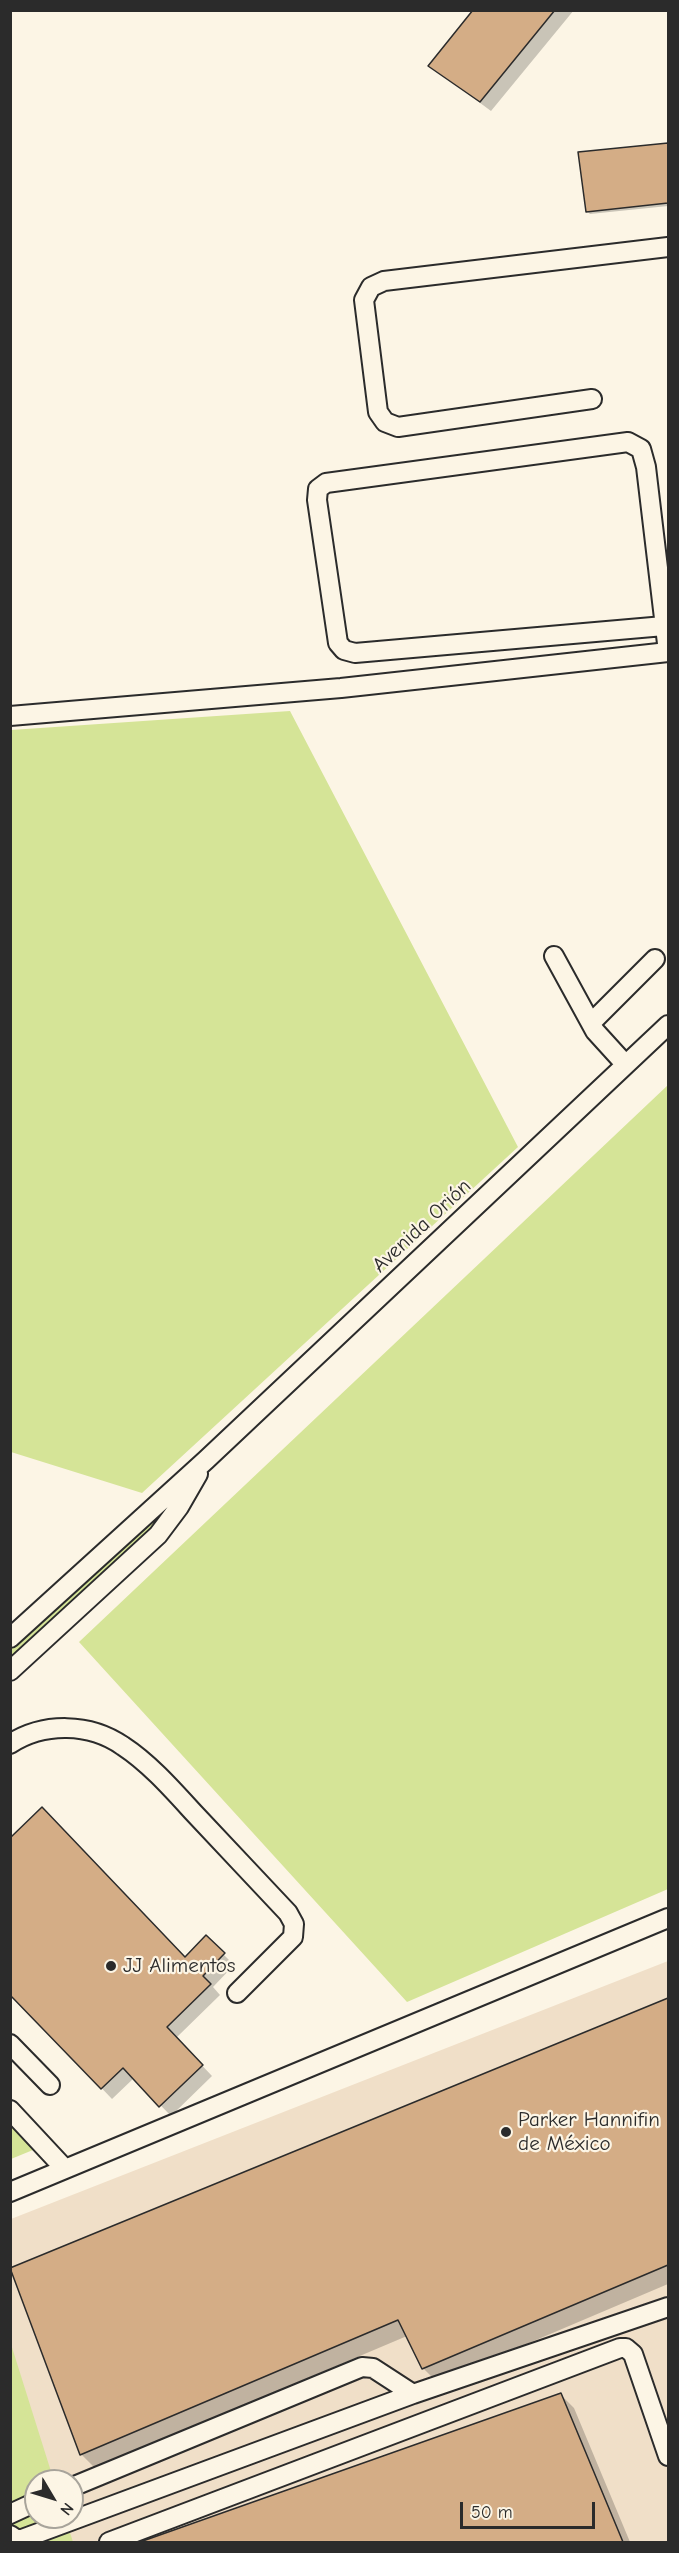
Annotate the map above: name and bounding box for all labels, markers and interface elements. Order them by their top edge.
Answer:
street label: Avenida Orión [367,1174,477,1278]
place label: JJ Alimentos [123,1953,235,1979]
marker: JJ Alimentos [104,1959,118,1973]
place label: Parker Hannifin de México [518,2107,660,2157]
marker: Parker Hannifin de México [499,2125,513,2139]
north arrow [24,2469,84,2529]
scale bar [463,2490,598,2528]
text: N [56,2499,77,2519]
text: 50 m [471,2502,513,2523]

